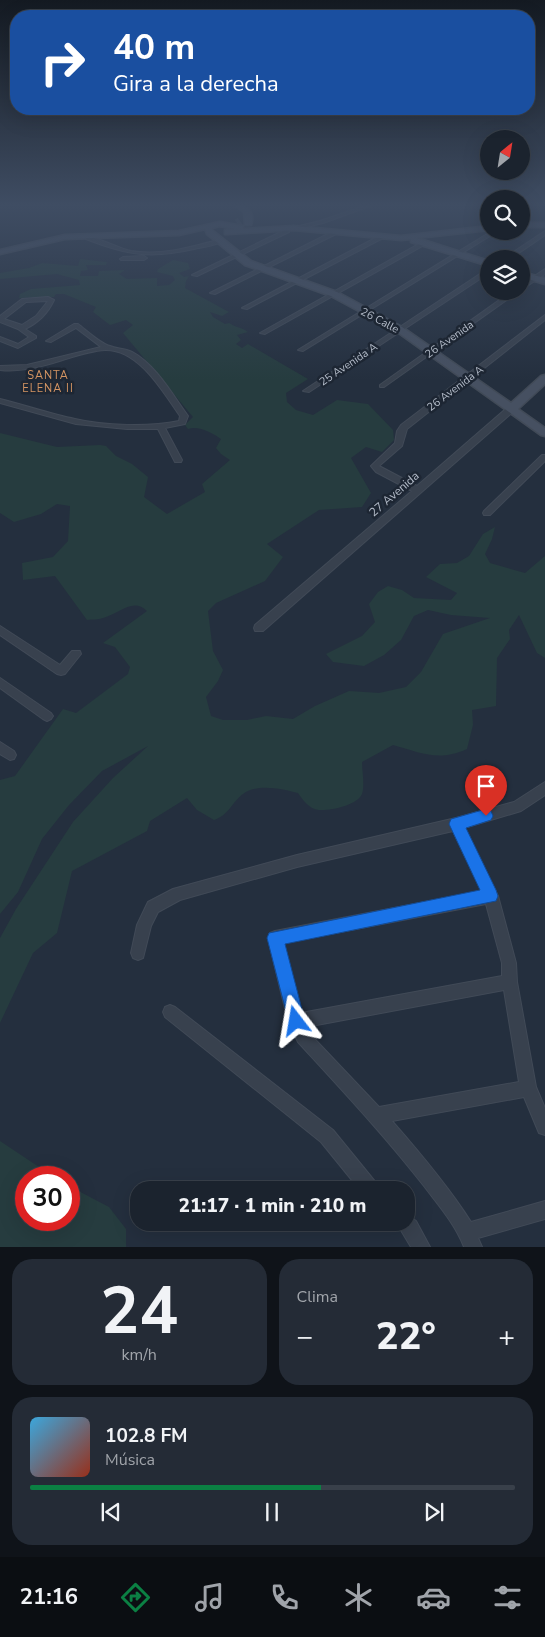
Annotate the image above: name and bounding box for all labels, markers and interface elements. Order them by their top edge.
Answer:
text: 40 m [113,24,195,71]
icon: right [30,30,95,95]
text: Gira a la derecha [113,69,279,99]
north arrow [480,130,530,180]
map controls [480,130,530,300]
button: search [480,190,530,240]
button: layers [480,250,530,300]
street label: 26 Calle [358,304,402,337]
street label: 26 Avenida [422,317,477,362]
street label: 25 Avenida A [316,339,380,389]
street label: 26 Avenida A [424,362,487,415]
district label: SANTA ELENA II [22,368,74,396]
street label: 27 Avenida [366,468,422,520]
pin [465,765,507,816]
icon: arrive [472,772,500,800]
position arrow [269,994,321,1046]
speed limit sign: 30 [15,1166,80,1231]
text: 21:17 · 1 min · 210 m [179,1193,366,1219]
text: 24 [100,1267,178,1356]
text: Clima [297,1286,338,1308]
text: 22° [376,1311,436,1362]
text: − [297,1318,313,1356]
text: + [498,1318,515,1356]
text: km/h [122,1344,157,1366]
text: 102.8 FM [105,1423,188,1449]
text: Música [105,1449,155,1471]
icon: previous [97,1498,125,1526]
icon: pause [258,1498,286,1526]
icon: next [420,1498,448,1526]
icon: directions [118,1580,153,1615]
icon: music [192,1580,227,1615]
icon: phone [267,1580,302,1615]
icon: climate [341,1580,376,1615]
icon: car [416,1580,451,1615]
icon: filters [490,1580,525,1615]
text: 21:16 [20,1582,78,1612]

